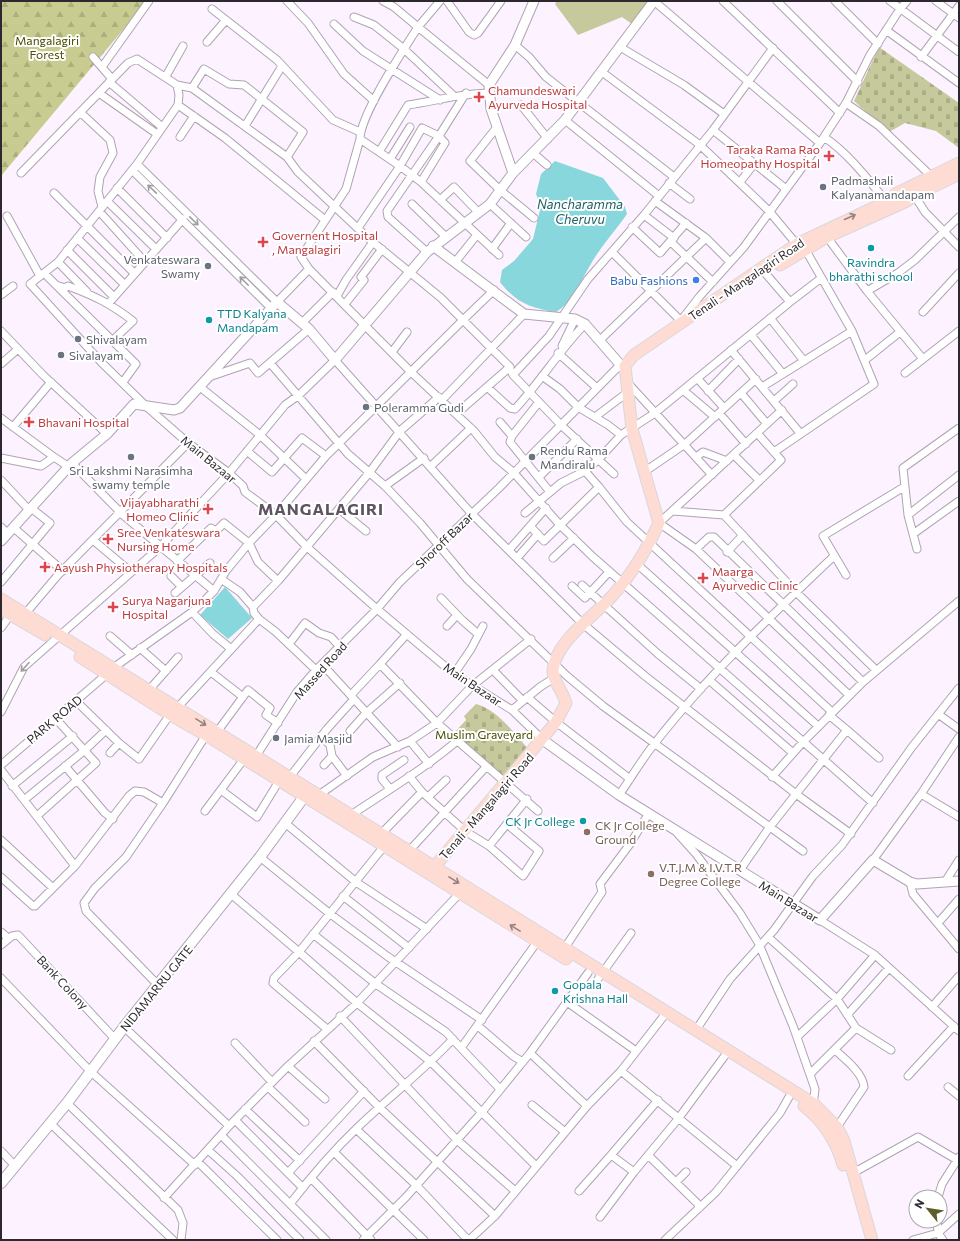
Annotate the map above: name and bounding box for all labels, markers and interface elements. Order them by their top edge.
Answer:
park label: Mangalagiri Forest [15,33,79,61]
place label: Chamundeswari Ayurveda Hospital [488,83,587,111]
marker: Chamundeswari Ayurveda Hospital [473,91,485,103]
place label: Taraka Rama Rao Homeopathy Hospital [700,142,820,170]
marker: Taraka Rama Rao Homeopathy Hospital [823,150,835,162]
place label: Padmashali Kalyanamandapam [831,173,935,201]
marker: Padmashali Kalyanamandapam [818,182,828,192]
one-way arrow [147,184,157,194]
water label: Nancharamma Cheruvu [537,196,623,227]
one-way arrow [844,213,856,220]
one-way arrow [189,216,199,226]
place label: Governent Hospital , Mangalagiri [272,228,378,256]
street label: Tenali - Mangalagiri Road [686,235,806,323]
marker: Governent Hospital , Mangalagiri [257,236,269,248]
marker: Ravindra bharathi school [866,243,876,253]
place label: Venkateswara Swamy [123,252,200,280]
place label: Ravindra bharathi school [829,255,913,283]
marker: Venkateswara Swamy [203,261,213,271]
place label: Babu Fashions [610,273,688,287]
marker: Babu Fashions [691,275,701,285]
one-way arrow [239,276,249,286]
place label: TTD Kalyana Mandapam [217,306,286,334]
marker: TTD Kalyana Mandapam [204,315,214,325]
place label: Shivalayam [86,332,147,346]
marker: Shivalayam [73,334,83,344]
place label: Sivalayam [69,348,123,362]
marker: Sivalayam [56,350,66,360]
place label: Poleramma Gudi [374,400,464,414]
marker: Poleramma Gudi [361,402,371,412]
place label: Bhavani Hospital [38,415,129,429]
marker: Bhavani Hospital [23,416,35,428]
street label: Main Bazaar [178,432,240,486]
place label: Rendu Rama Mandiralu [540,443,608,471]
marker: Sri Lakshmi Narasimha swamy temple [126,452,136,462]
marker: Rendu Rama Mandiralu [527,452,537,462]
place label: Sri Lakshmi Narasimha swamy temple [69,463,193,491]
place label: Vijayabharathi Homeo Clinic [120,495,199,523]
district label: MANGALAGIRI [258,499,384,518]
marker: Vijayabharathi Homeo Clinic [202,503,214,515]
street label: Shoroff Bazar [412,509,476,571]
place label: Sree Venkateswara Nursing Home [117,525,220,553]
marker: Sree Venkateswara Nursing Home [102,533,114,545]
place label: Aayush Physiotherapy Hospitals [54,560,228,574]
marker: Aayush Physiotherapy Hospitals [39,561,51,573]
place label: Maarga Ayurvedic Clinic [712,564,798,592]
marker: Maarga Ayurvedic Clinic [697,572,709,584]
place label: Surya Nagarjuna Hospital [122,593,211,621]
marker: Surya Nagarjuna Hospital [107,601,119,613]
street label: Massed Road [291,638,349,701]
street label: Main Bazaar [441,659,505,709]
one-way arrow [21,662,30,672]
street label: PARK ROAD [23,692,85,746]
one-way arrow [195,719,207,727]
park label: Muslim Graveyard [435,727,533,741]
place label: Jamia Masjid [284,731,352,746]
marker: Jamia Masjid [271,733,281,743]
street label: Tenali - Mangalagiri Road [436,750,536,862]
place label: CK Jr College [505,814,575,829]
marker: CK Jr College [578,816,588,826]
place label: CK Jr College Ground [595,818,665,846]
marker: CK Jr College Ground [582,827,592,837]
place label: V.T.J.M & I.V.T.R Degree College [659,860,742,888]
marker: V.T.J.M & I.V.T.R Degree College [646,869,656,879]
one-way arrow [448,876,459,884]
street label: Main Bazaar [757,877,821,925]
one-way arrow [509,924,521,932]
street label: NIDAMARRU GATE [117,942,195,1034]
street label: Bank Colony [35,952,91,1012]
place label: Gopala Krishna Hall [563,977,628,1005]
marker: Gopala Krishna Hall [550,986,560,996]
north arrow [908,1189,948,1229]
text: N [911,1197,927,1211]

